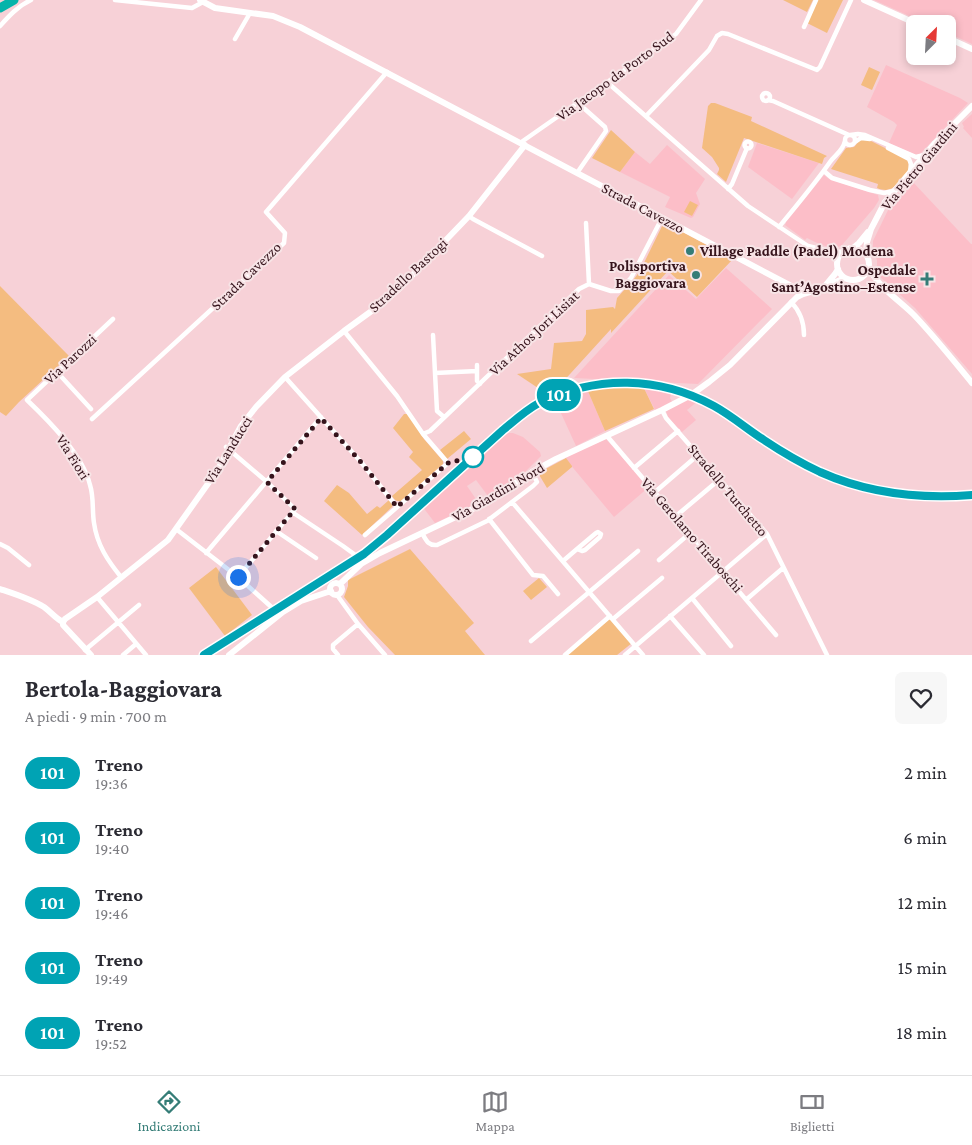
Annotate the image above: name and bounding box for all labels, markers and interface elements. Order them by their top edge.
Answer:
north arrow [906,15,956,65]
map controls [906,15,956,65]
street label: Via Jacopo da Porto Sud [553,28,677,125]
street label: Via Pietro Giardini [878,119,960,213]
street label: Strada Cavezzo [599,180,687,236]
street label: Stradello Bastogi [366,235,451,316]
street label: Strada Cavezzo [208,239,284,313]
place label: Village Paddle (Padel) Modena [699,243,894,260]
marker: Village Paddle (Padel) Modena [684,245,696,257]
place label: Polisportiva Baggiovara [609,258,687,291]
place label: Ospedale Sant’Agostino–Estense [771,262,916,295]
marker: Polisportiva Baggiovara [690,269,702,281]
marker: Ospedale Sant’Agostino–Estense [920,272,934,286]
street label: Via Athos Jori Lisiat [486,287,584,379]
street label: Via Parozzi [41,331,99,387]
line badge: 101 [530,379,588,411]
text: 101 [547,385,571,405]
street label: Via Landucci [201,413,255,487]
street label: Via Fiori [53,432,93,482]
street label: Stradello Turchetto [685,441,771,539]
unlabelled marker [462,446,484,468]
street label: Via Giardini Nord [449,459,547,525]
street label: Via Gerolamo Tiraboschi [638,474,746,596]
your location [226,565,251,590]
button: heart [895,672,947,724]
text: Bertola-Baggiovara [25,675,222,702]
text: A piedi · 9 min · 700 m [25,708,167,725]
text: Treno [95,754,143,775]
text: 2 min [904,762,947,783]
text: 101 [40,763,65,783]
text: 19:36 [95,775,128,792]
text: Treno [95,819,143,840]
text: 6 min [903,827,947,848]
text: 101 [40,828,65,848]
text: 19:40 [95,840,129,857]
text: Treno [95,884,143,905]
text: 12 min [898,892,947,913]
text: 101 [40,893,65,913]
text: 19:46 [95,905,128,922]
text: Treno [95,949,143,970]
text: 15 min [898,957,947,978]
text: 101 [40,958,65,978]
text: 19:49 [95,970,128,987]
text: Treno [95,1014,143,1035]
text: 18 min [896,1022,947,1043]
text: 101 [40,1023,65,1043]
text: 19:52 [95,1035,127,1052]
tab: Indicazioni [138,1088,200,1134]
tab: Mappa [476,1088,515,1134]
tab: Biglietti [790,1088,834,1134]

